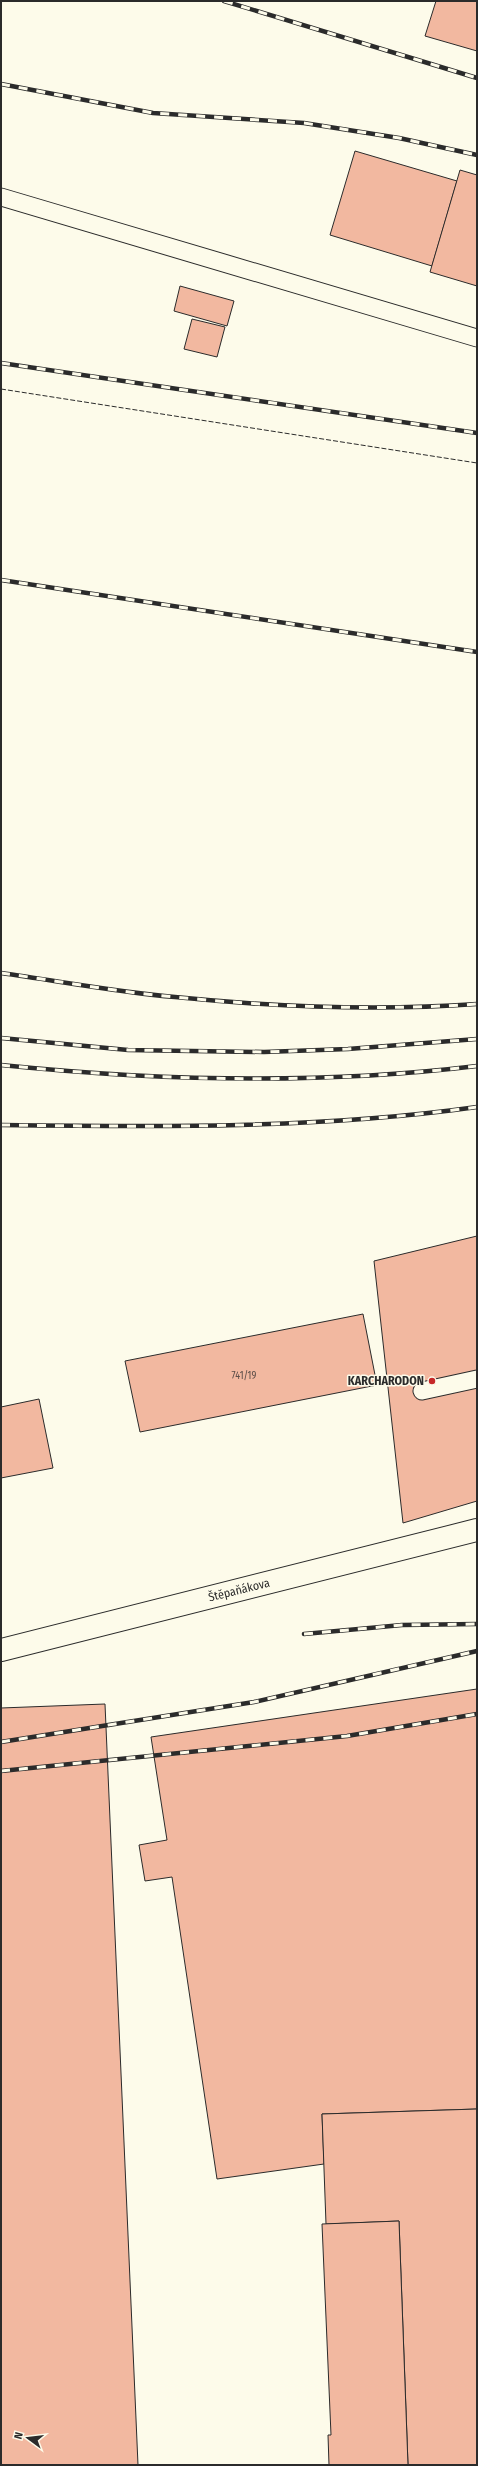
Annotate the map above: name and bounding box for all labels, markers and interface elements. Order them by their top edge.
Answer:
house number: 741/19 [232,1370,257,1382]
place label: KARCHARODON [348,1374,424,1388]
marker: KARCHARODON [427,1376,437,1386]
street label: Štěpaňákova [207,1575,271,1604]
north arrow [8,2418,48,2458]
text: N [12,2431,26,2440]

